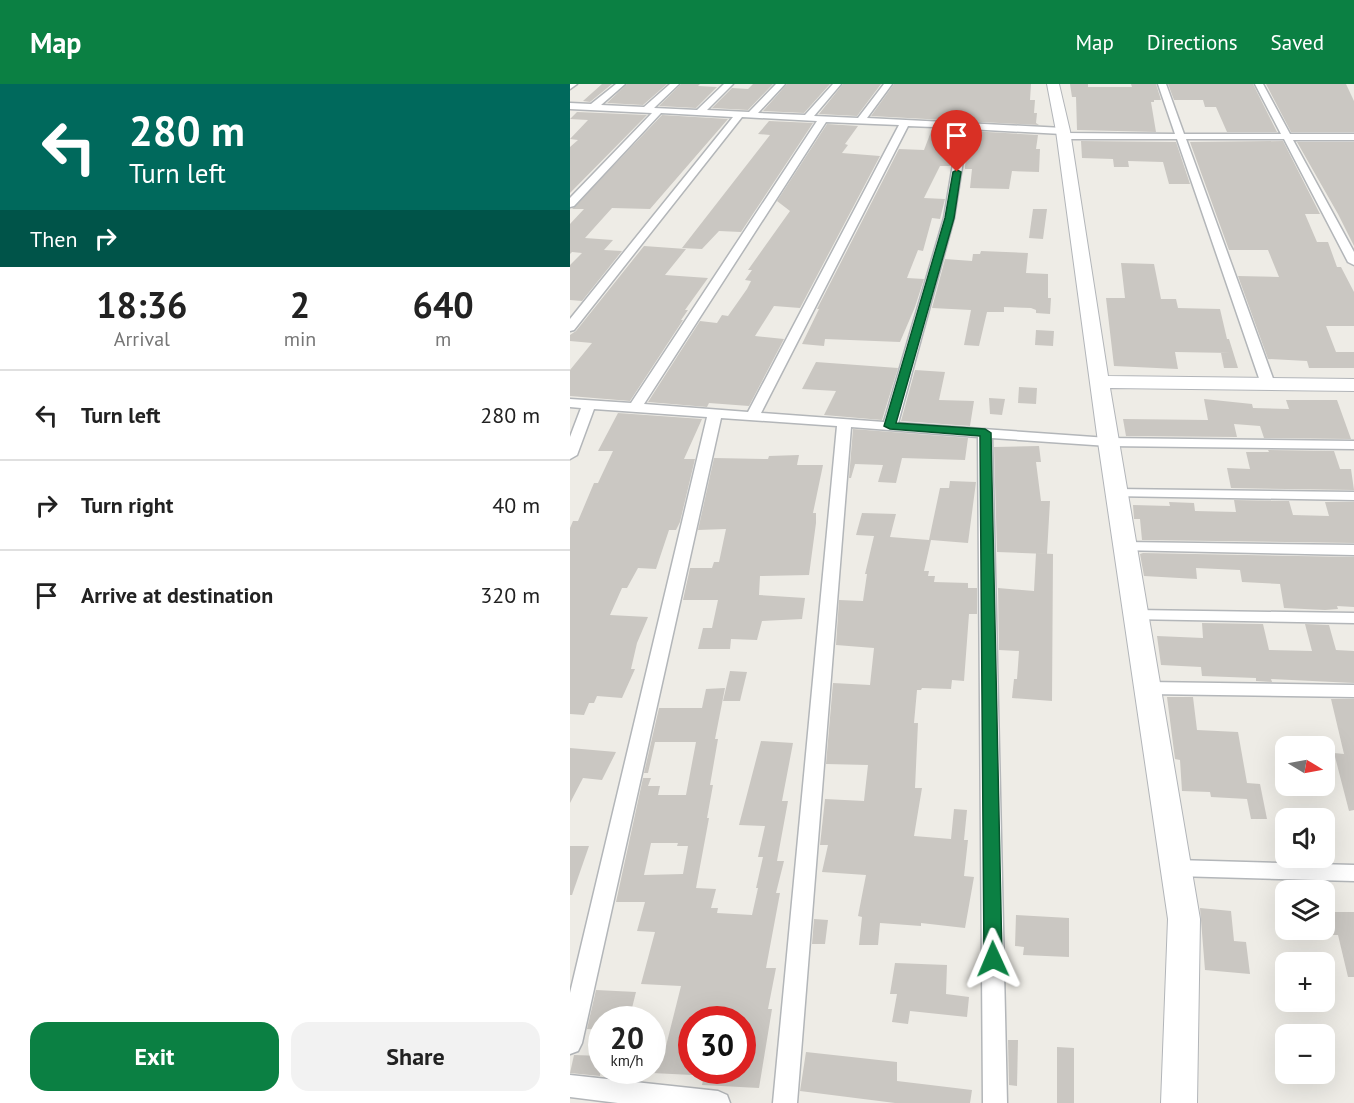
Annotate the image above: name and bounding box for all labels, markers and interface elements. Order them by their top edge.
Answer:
text: Map [30,24,81,61]
text: Map [1075,29,1114,56]
text: Directions [1147,29,1238,56]
text: Saved [1271,29,1324,56]
text: 280 m [129,103,245,158]
icon: left [30,108,108,186]
pin [931,110,982,172]
icon: arrive [940,119,973,152]
text: Turn left [129,156,226,190]
icon: right [89,222,122,255]
text: Then [30,225,77,253]
text: 18:36 [96,281,188,328]
text: 2 [290,281,310,328]
text: 640 [413,281,474,328]
text: Arrival [114,326,170,352]
text: min [284,326,316,352]
text: m [435,326,451,352]
icon: left [30,399,63,432]
text: Turn left [81,401,161,429]
text: 280 m [480,401,540,429]
icon: right [30,489,63,522]
text: Turn right [81,491,173,519]
text: 40 m [492,491,540,519]
icon: arrive [30,579,63,612]
text: Arrive at destination [81,581,273,609]
text: 320 m [480,581,540,609]
north arrow [1275,736,1335,796]
map controls [1275,736,1335,1084]
button: sound [1275,808,1335,868]
button: layers [1275,880,1335,940]
position arrow [961,927,1025,991]
button: + [1275,952,1335,1012]
speed limit sign: 30 [678,1006,756,1084]
text: 20 [610,1018,644,1057]
button: Exit [30,1022,279,1091]
button: Share [291,1022,540,1091]
button: − [1275,1024,1335,1084]
text: km/h [611,1051,643,1070]

